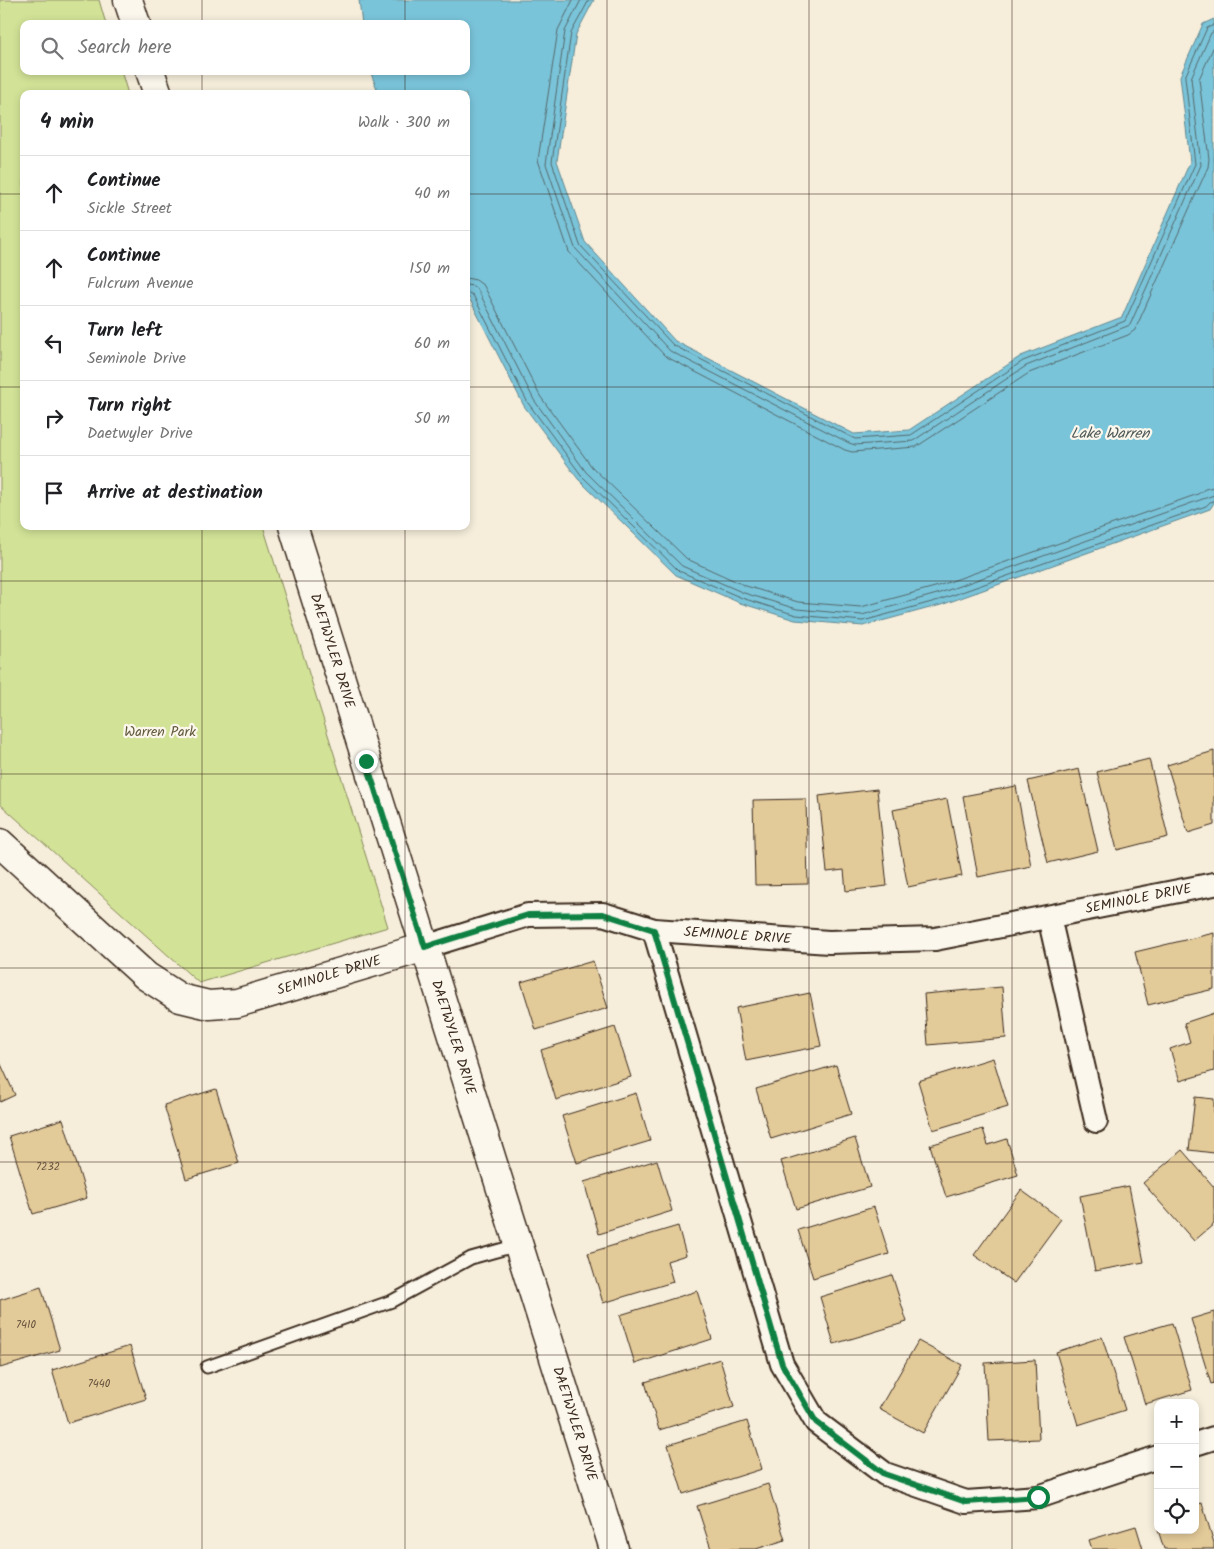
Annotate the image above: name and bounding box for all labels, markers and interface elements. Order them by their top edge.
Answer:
search box [20,20,470,75]
text: Search here [78,33,172,63]
icon: search [38,34,66,62]
text: 4 min [40,106,94,139]
text: Walk · 300 m [358,110,450,135]
text: Continue [87,166,160,196]
icon: ahead [40,179,68,207]
text: 40 m [414,181,450,206]
text: Sickle Street [87,196,172,221]
text: Continue [87,241,160,271]
icon: ahead [40,254,68,282]
text: 150 m [409,256,450,281]
text: Fulcrum Avenue [87,271,193,296]
text: Turn left [87,316,162,346]
icon: left [40,329,68,357]
text: 60 m [414,331,450,356]
text: Seminole Drive [87,346,186,371]
text: Turn right [87,391,172,421]
icon: right [40,404,68,432]
text: 50 m [414,406,450,431]
text: Daetwyler Drive [87,421,193,446]
water label: Lake Warren [1071,422,1150,446]
text: Arrive at destination [87,478,263,508]
icon: arrive [40,479,68,507]
street label: DAETWYLER DRIVE [304,591,361,712]
park label: Warren Park [124,721,196,743]
route end [355,750,378,773]
street label: SEMINOLE DRIVE [1083,878,1194,920]
street label: SEMINOLE DRIVE [683,921,793,950]
street label: SEMINOLE DRIVE [274,949,385,1001]
street label: DAETWYLER DRIVE [425,977,482,1098]
house number: 7232 [36,1158,60,1176]
house number: 7410 [16,1316,37,1334]
street label: DAETWYLER DRIVE [546,1364,603,1485]
house number: 7440 [88,1375,111,1393]
map controls [1154,1399,1199,1534]
button: + [1154,1399,1199,1444]
button: − [1154,1444,1199,1489]
route start [1027,1486,1050,1509]
button: locate [1154,1489,1199,1534]

